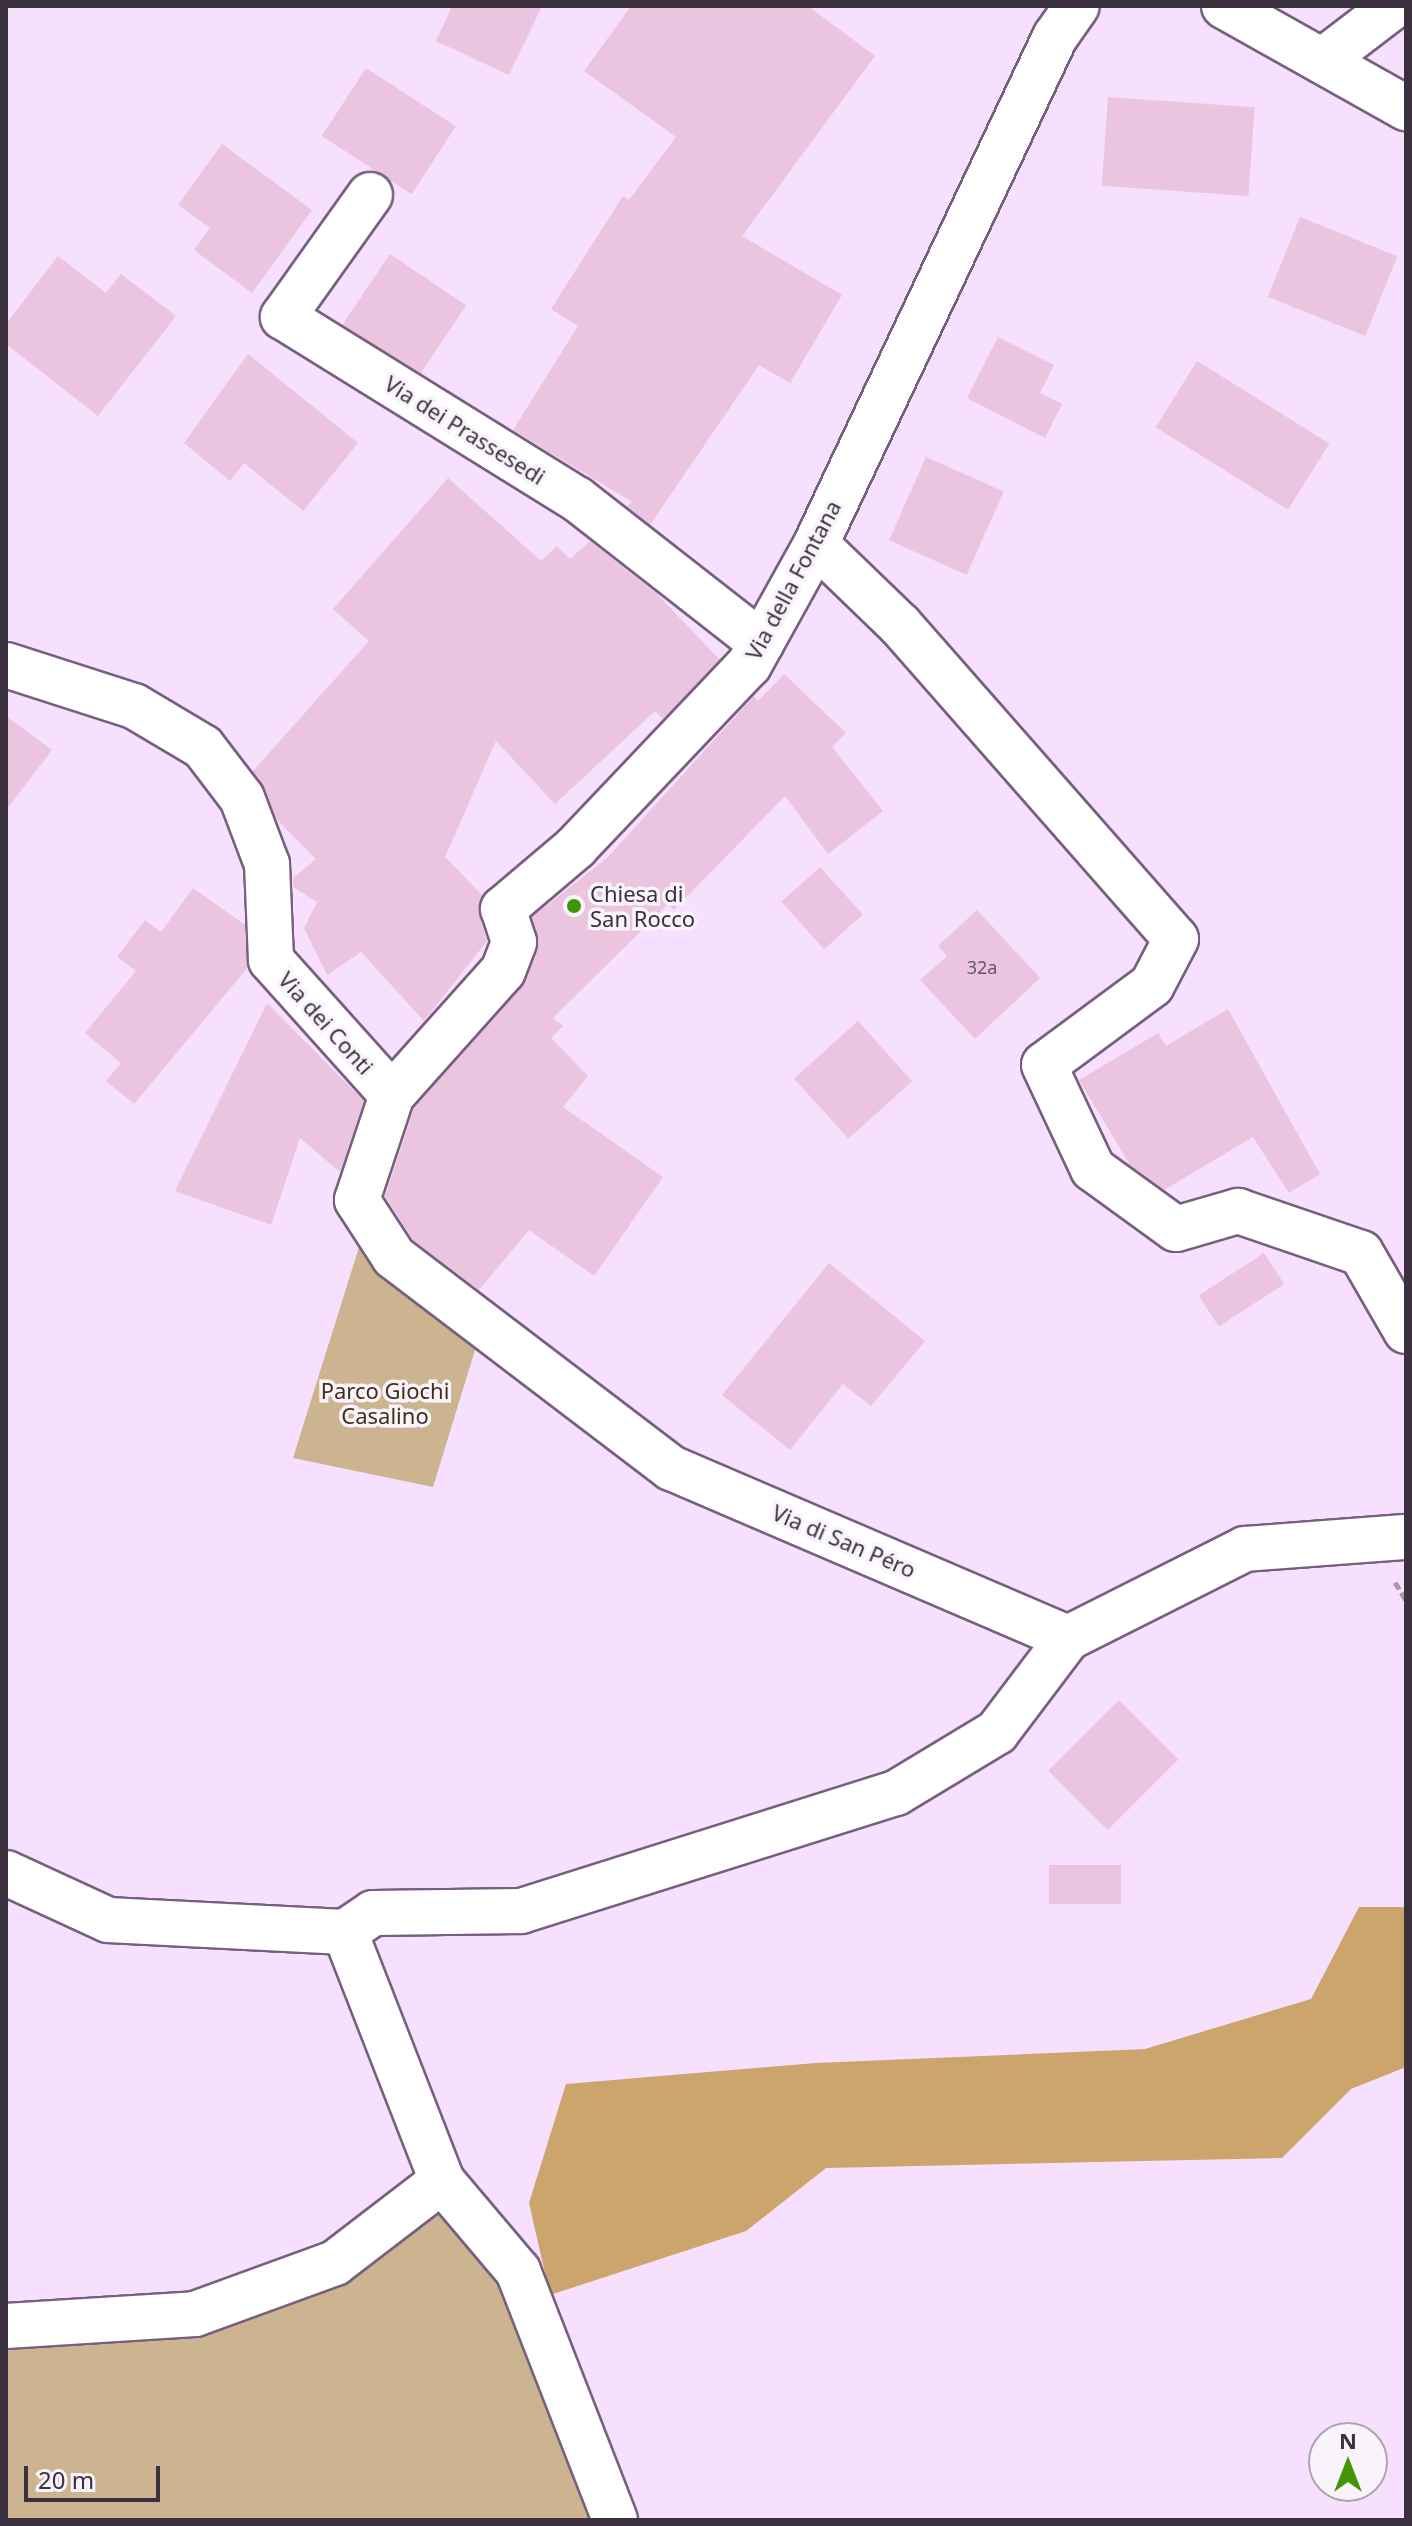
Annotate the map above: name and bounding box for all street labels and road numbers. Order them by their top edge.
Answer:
street label: Via dei Prassesedi [380,370,550,490]
street label: Via della Fontana [740,496,846,664]
street label: Via dei Conti [273,966,379,1080]
street label: Via di San Péro [768,1499,920,1583]

